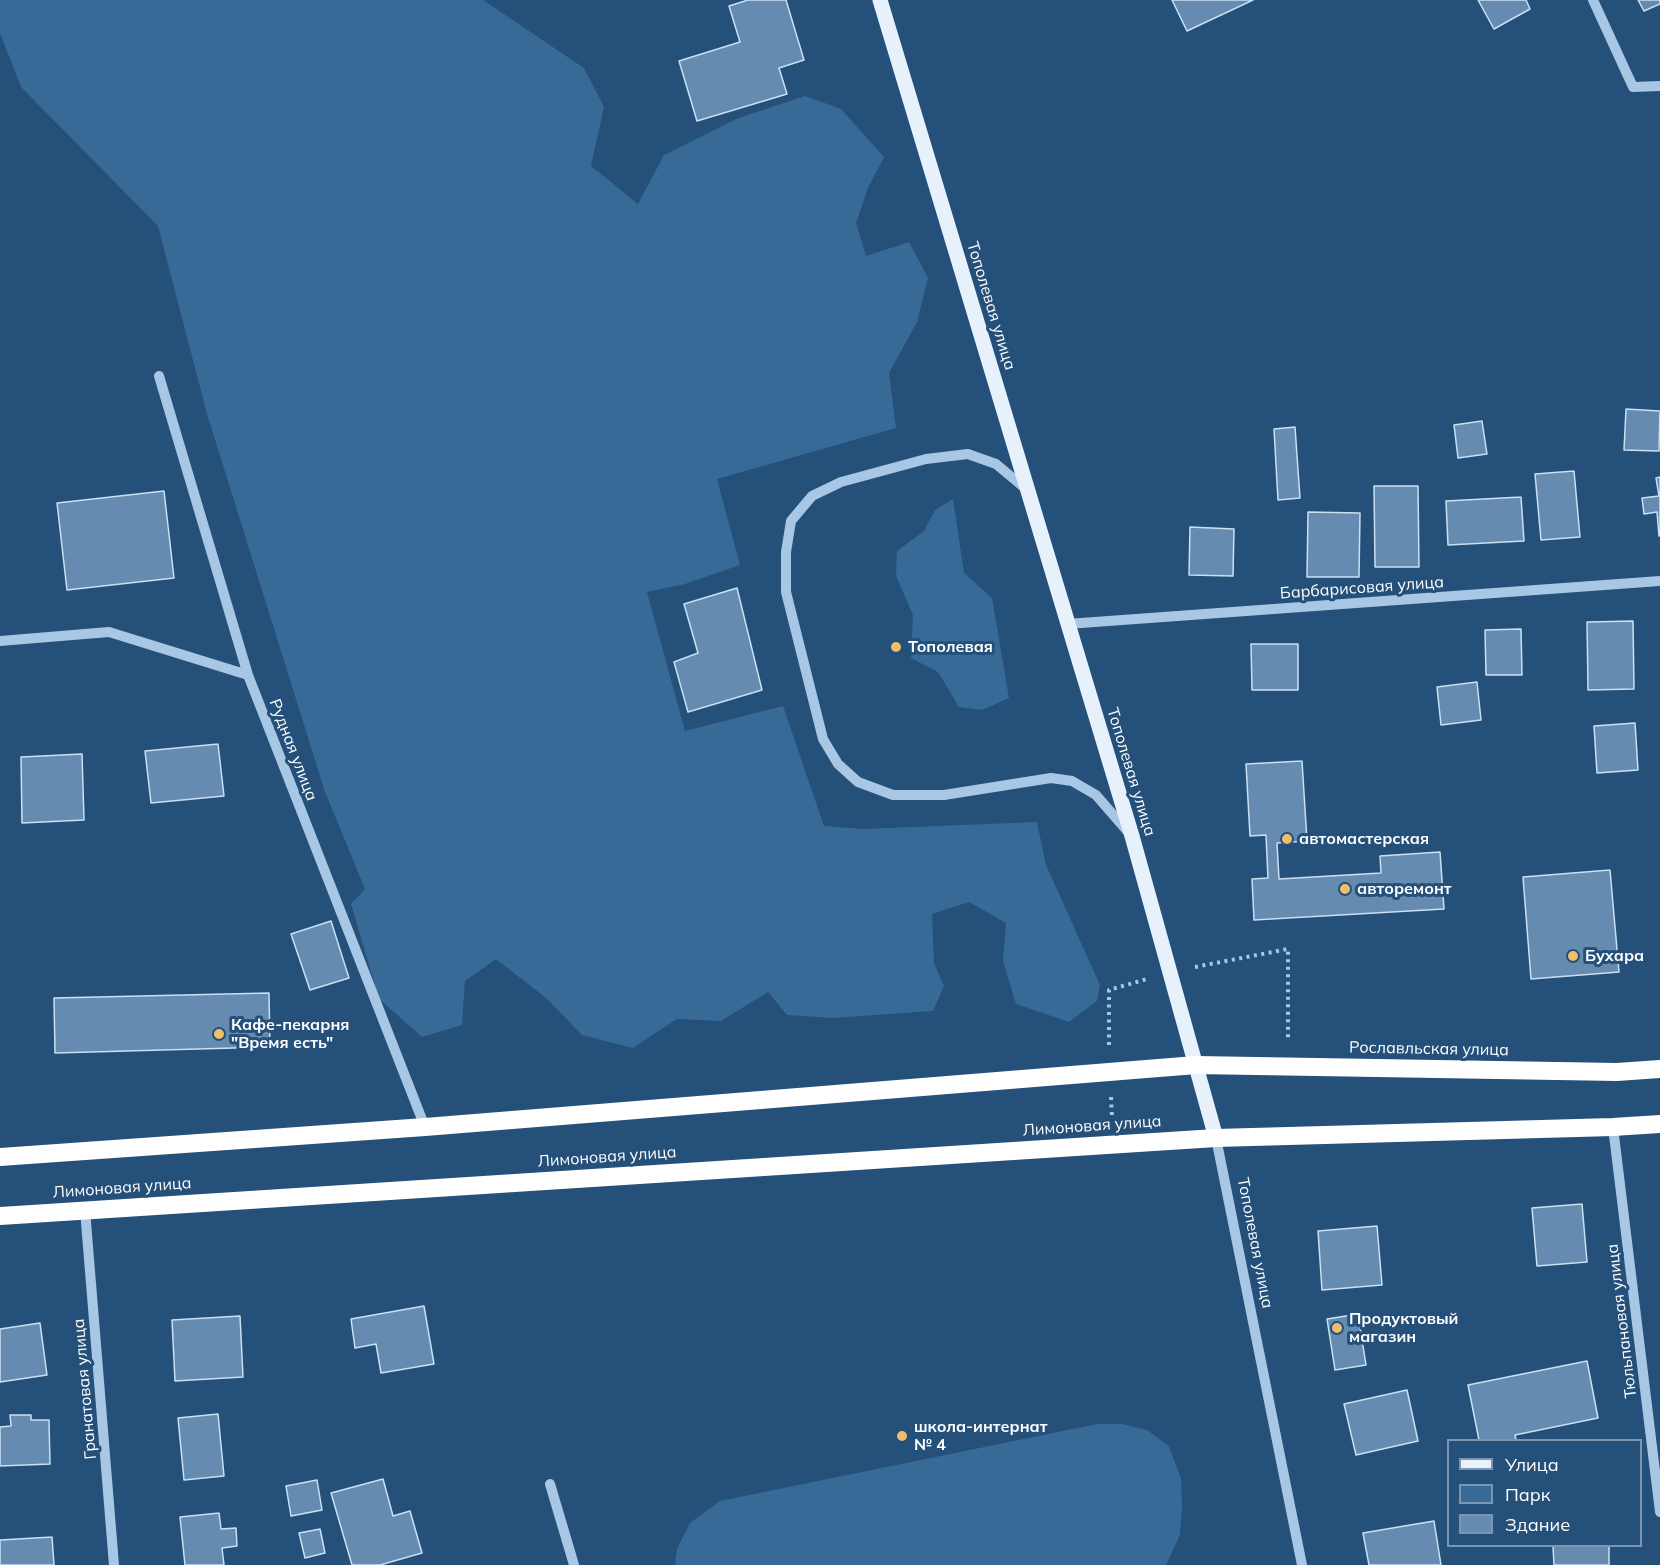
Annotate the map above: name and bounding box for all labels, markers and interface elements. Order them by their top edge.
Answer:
street label: Тополевая улица [962,240,1020,372]
street label: Барбарисовая улица [1279,573,1445,603]
place label: Тополевая [908,637,993,657]
marker: Тополевая [889,640,903,654]
street label: Рудная улица [265,696,321,804]
street label: Тополевая улица [1102,706,1160,838]
place label: автомастерская [1299,829,1429,849]
marker: автомастерская [1280,832,1294,846]
place label: авторемонт [1357,879,1452,899]
marker: авторемонт [1338,882,1352,896]
place label: Бухара [1585,946,1644,966]
marker: Бухара [1566,949,1580,963]
place label: Кафе-пекарня "Время есть" [231,1015,349,1053]
marker: Кафе-пекарня "Время есть" [212,1027,226,1041]
street label: Рославльская улица [1349,1038,1509,1060]
street label: Лимоновая улица [1022,1112,1162,1140]
street label: Лимоновая улица [537,1143,677,1171]
street label: Лимоновая улица [52,1174,192,1202]
street label: Тополевая улица [1233,1176,1277,1310]
street label: Тюльпановая улица [1603,1243,1641,1399]
place label: Продуктовый магазин [1349,1309,1458,1347]
street label: Гранатовая улица [69,1318,101,1460]
marker: Продуктовый магазин [1330,1321,1344,1335]
place label: школа-интернат № 4 [914,1417,1047,1455]
marker: школа-интернат № 4 [895,1429,909,1443]
legend [1447,1439,1642,1547]
text: Улица [1505,1453,1559,1476]
text: Парк [1505,1483,1550,1506]
text: Здание [1505,1513,1570,1536]

